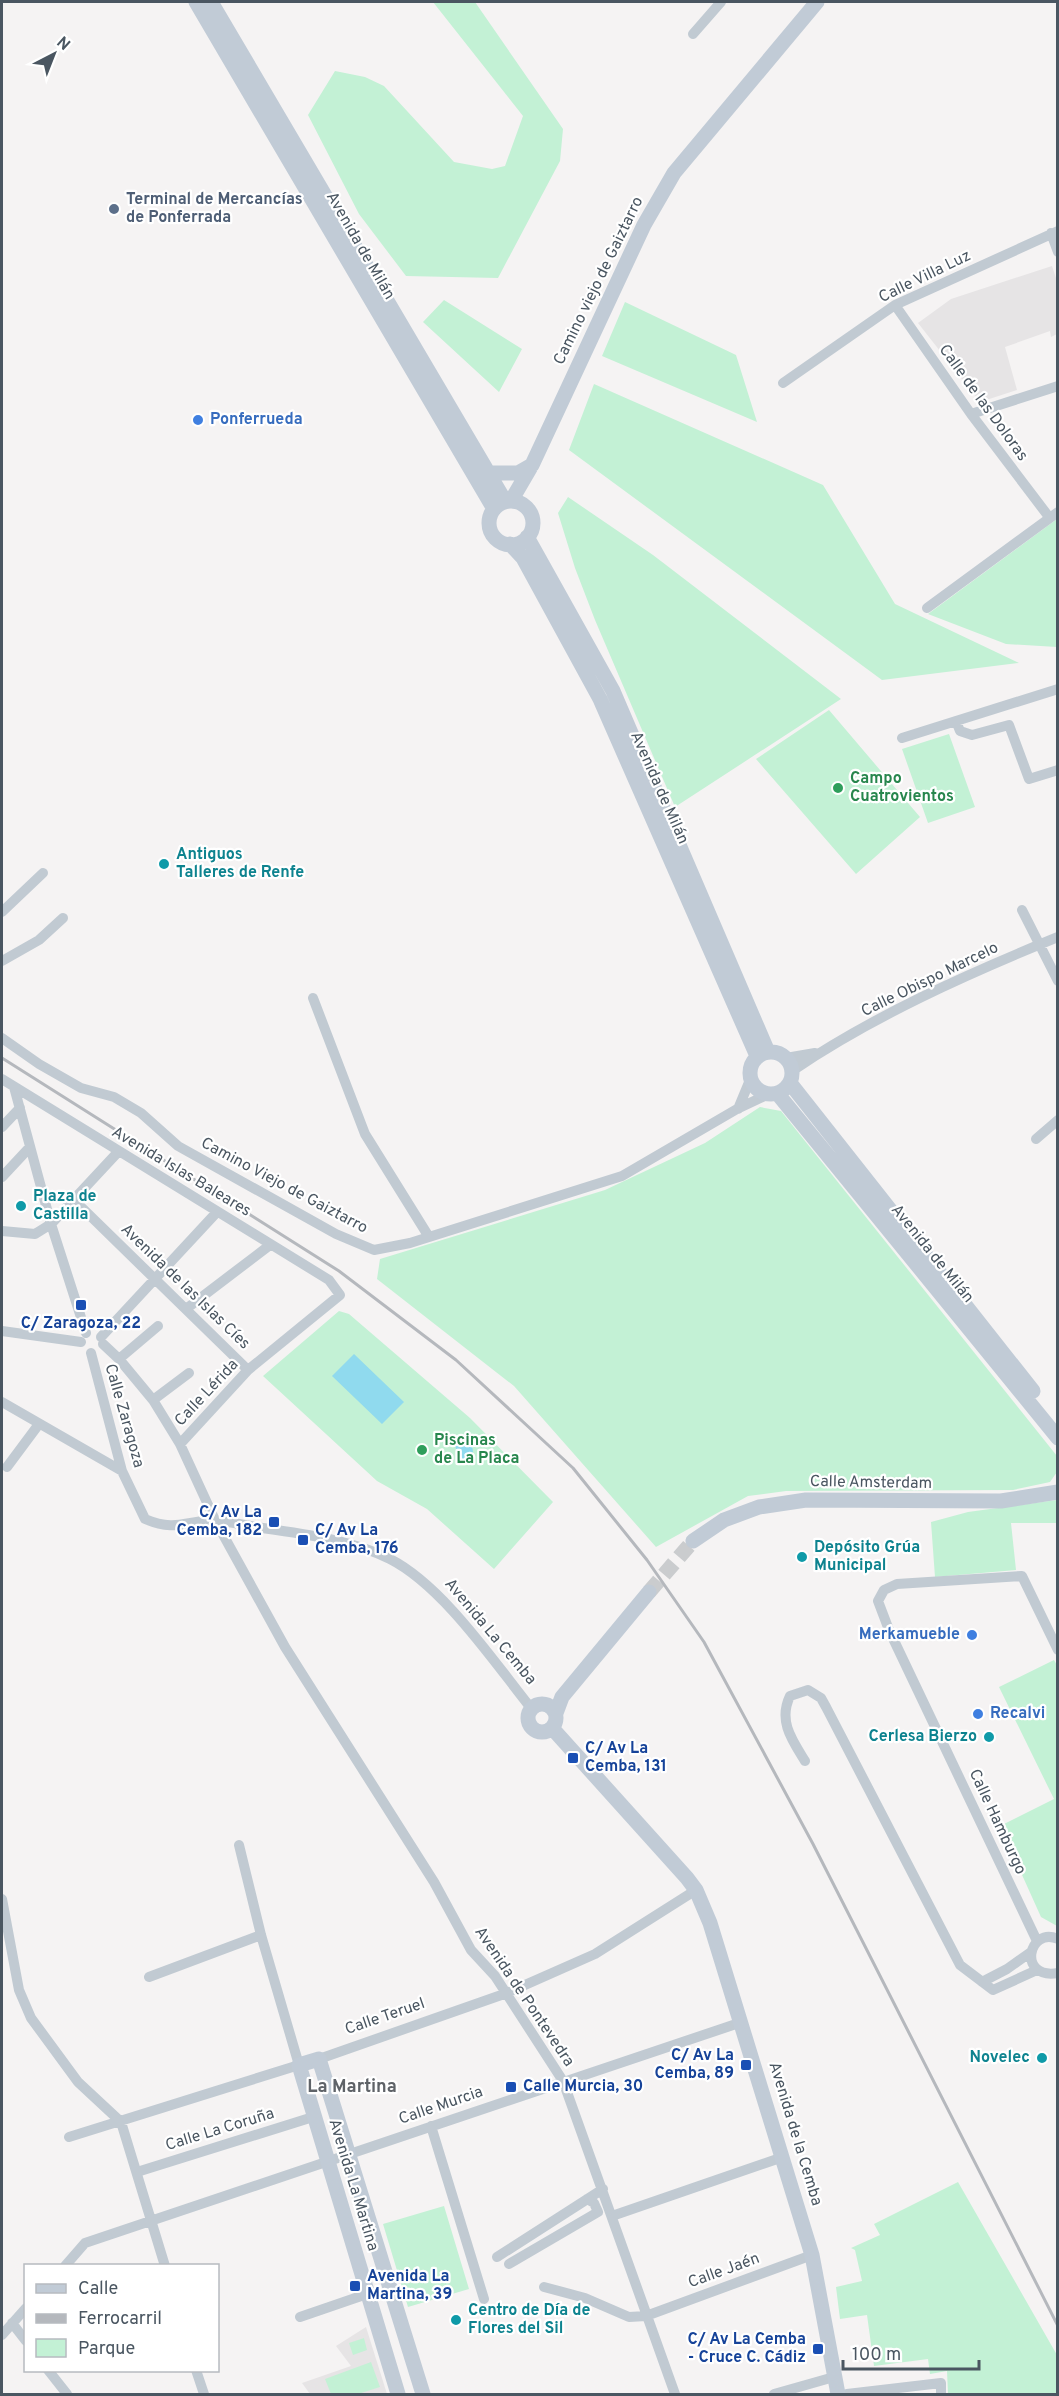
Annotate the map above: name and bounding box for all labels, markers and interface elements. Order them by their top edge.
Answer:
north arrow [24,24,84,84]
text: N [52,33,74,56]
street label: Avenida de Milán [321,189,399,303]
place label: Terminal de Mercancías de Ponferrada [126,190,303,228]
street label: Camino viejo de Gaiztarro [550,194,648,368]
marker: Terminal de Mercancías de Ponferrada [107,202,121,216]
street label: Calle Villa Luz [876,246,974,308]
street label: Calle de las Doloras [934,341,1032,465]
place label: Ponferrueda [210,410,303,430]
marker: Ponferrueda [191,413,205,427]
street label: Avenida de Milán [625,729,693,847]
place label: Campo Cuatrovientos [850,769,954,807]
marker: Campo Cuatrovientos [831,781,845,795]
place label: Antiguos Talleres de Renfe [176,845,304,883]
marker: Antiguos Talleres de Renfe [157,857,171,871]
street label: Calle Obispo Marcelo [858,938,1002,1022]
street label: Avenida Islas Baleares [108,1122,254,1222]
street label: Camino Viejo de Gaiztarro [197,1133,371,1239]
place label: Plaza de Castilla [33,1187,97,1225]
marker: Plaza de Castilla [14,1199,28,1213]
street label: Avenida de Milán [886,1201,978,1307]
street label: Avenida de las Islas Cíes [116,1220,254,1354]
marker: C/ Zaragoza, 22 [74,1298,88,1312]
place label: C/ Zaragoza, 22 [21,1314,141,1334]
street label: Calle Lérida [171,1355,243,1431]
street label: Calle Zaragoza [100,1362,148,1470]
place label: Piscinas de La Placa [434,1431,519,1469]
marker: Piscinas de La Placa [415,1443,429,1457]
street label: Calle Amsterdam [810,1472,932,1494]
place label: C/ Av La Cemba, 182 [177,1503,262,1541]
marker: C/ Av La Cemba, 182 [267,1515,281,1529]
place label: C/ Av La Cemba, 176 [315,1521,399,1559]
marker: C/ Av La Cemba, 176 [296,1533,310,1547]
place label: Depósito Grúa Municipal [814,1538,920,1576]
marker: Depósito Grúa Municipal [795,1550,809,1564]
street label: Avenida La Cemba [440,1575,540,1689]
place label: Merkamueble [859,1625,960,1645]
marker: Merkamueble [965,1628,979,1642]
place label: Recalvi [990,1704,1045,1724]
marker: Recalvi [971,1707,985,1721]
place label: Cerlesa Bierzo [869,1727,977,1747]
marker: Cerlesa Bierzo [982,1730,996,1744]
place label: C/ Av La Cemba, 131 [585,1739,667,1777]
marker: C/ Av La Cemba, 131 [566,1751,580,1765]
street label: Calle Hamburgo [964,1766,1030,1878]
street label: Avenida de Pontevedra [470,1923,578,2071]
street label: Calle Teruel [342,1994,428,2040]
place label: C/ Av La Cemba, 89 [655,2046,734,2084]
place label: Novelec [970,2048,1030,2068]
marker: Novelec [1035,2051,1049,2065]
marker: C/ Av La Cemba, 89 [739,2058,753,2072]
street label: Avenida de la Cemba [764,2060,826,2208]
district label: La Martina [307,2076,397,2099]
place label: Calle Murcia, 30 [523,2077,643,2097]
marker: Calle Murcia, 30 [504,2080,518,2094]
street label: Calle Murcia [396,2082,486,2130]
street label: Calle La Coruña [163,2104,277,2156]
street label: Avenida La Martina [323,2117,383,2253]
street label: Calle Jaén [686,2249,762,2293]
legend [24,2264,219,2372]
place label: Avenida La Martina, 39 [367,2267,452,2305]
text: Calle [78,2278,118,2301]
marker: Avenida La Martina, 39 [348,2279,362,2293]
place label: Centro de Día de Flores del Sil [468,2301,590,2339]
text: Ferrocarril [78,2308,162,2331]
marker: Centro de Día de Flores del Sil [449,2313,463,2327]
place label: C/ Av La Cemba - Cruce C. Cádiz [688,2330,806,2368]
scale bar [843,2333,980,2371]
text: Parque [78,2338,135,2361]
marker: C/ Av La Cemba - Cruce C. Cádiz [811,2342,825,2356]
text: 100 m [852,2344,901,2367]

